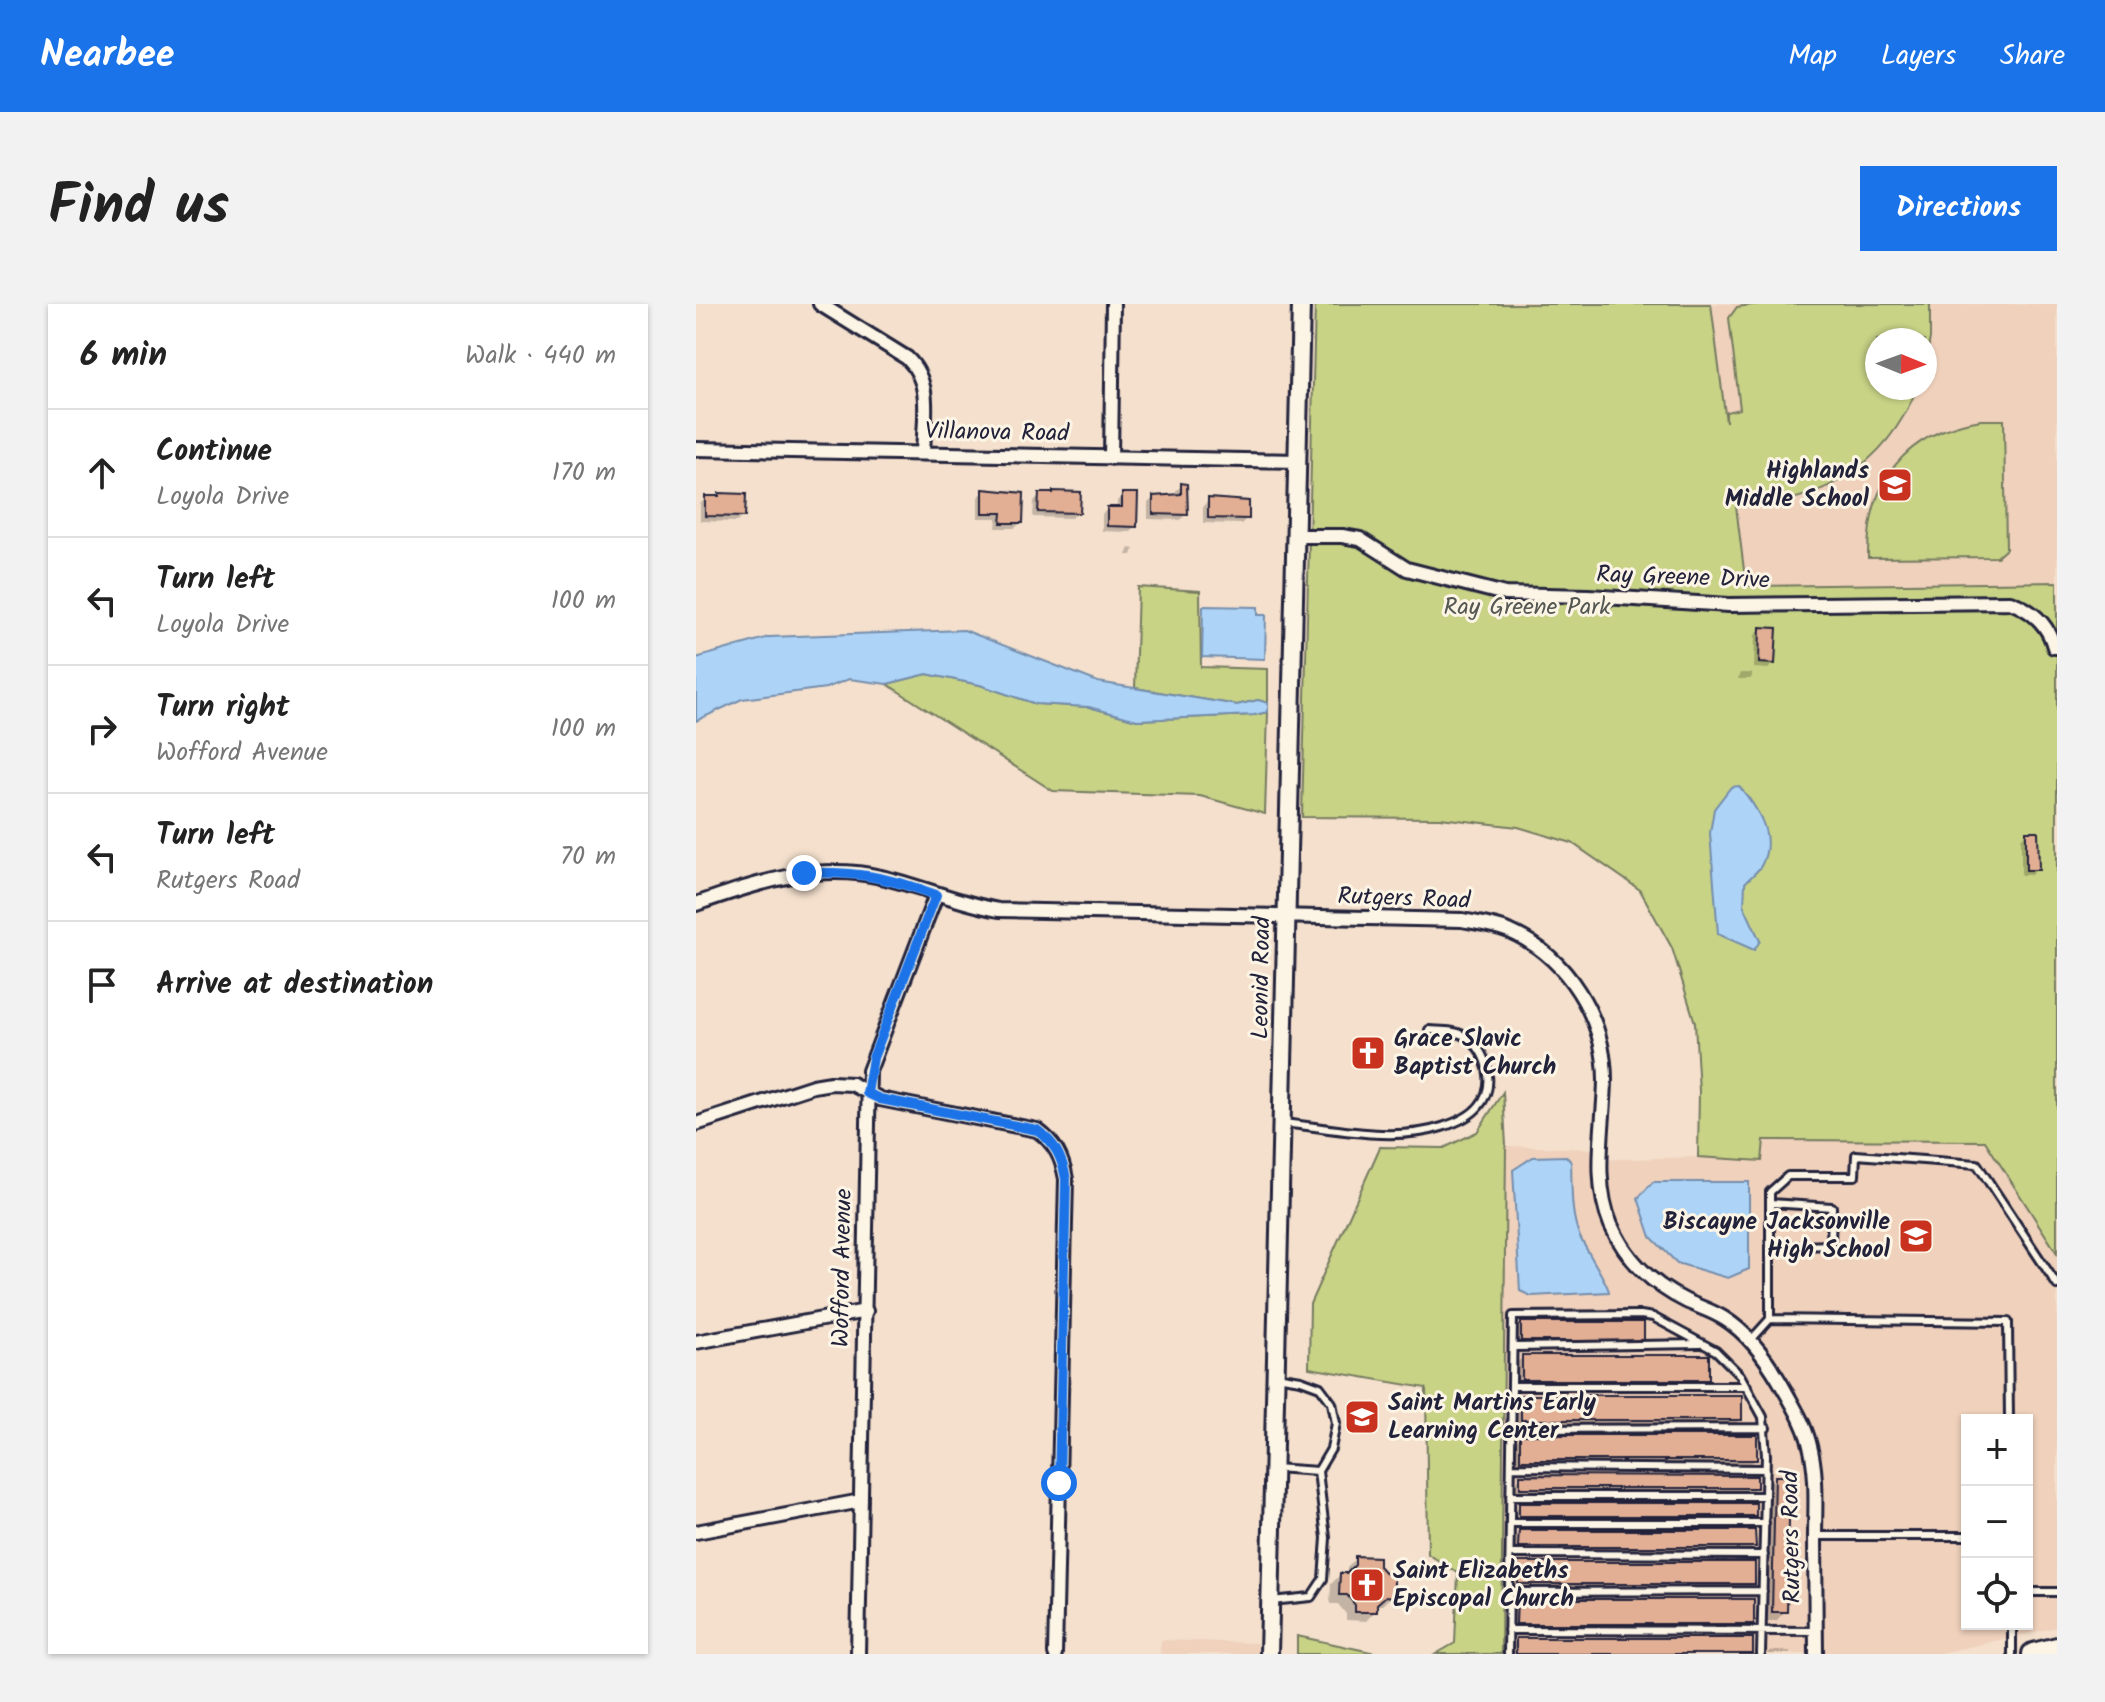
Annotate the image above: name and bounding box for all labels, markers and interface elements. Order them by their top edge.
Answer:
text: Nearbee [40,26,174,86]
text: Map [1788,34,1837,79]
text: Layers [1881,34,1956,79]
text: Share [2000,34,2065,79]
text: Find us [48,163,229,253]
button: Directions [1860,166,2057,251]
north arrow [1865,328,1937,400]
text: 6 min [80,329,167,383]
text: Walk · 440 m [465,335,616,377]
street label: Villanova Road [925,412,1070,454]
text: Continue [156,428,272,476]
icon: ahead [80,451,124,495]
text: 170 m [552,452,616,494]
place label: Highlands Middle School [1725,452,1870,519]
school or university icon: Highlands Middle School [1876,466,1914,504]
text: Loyola Drive [156,476,289,518]
street label: Ray Greene Drive [1596,555,1771,601]
text: Turn left [156,556,275,604]
icon: left [80,579,124,623]
text: 100 m [551,580,616,622]
park label: Ray Greene Park [1443,588,1611,627]
text: Loyola Drive [156,604,289,646]
text: Turn right [156,684,289,732]
icon: right [80,707,124,751]
text: 100 m [551,708,616,750]
text: Wofford Avenue [156,732,328,774]
text: Turn left [156,812,275,860]
icon: left [80,835,124,879]
text: 70 m [560,836,616,878]
route end [786,855,822,891]
text: Rutgers Road [156,860,300,902]
street label: Rutgers Road [1337,877,1472,921]
street label: Leonid Road [1241,915,1283,1040]
text: Arrive at destination [156,961,433,1009]
icon: arrive [80,963,124,1007]
place label: Grace Slavic Baptist Church [1394,1020,1556,1087]
church icon: Grace Slavic Baptist Church [1349,1034,1387,1072]
street label: Wofford Avenue [822,1188,864,1348]
place label: Biscayne Jacksonville High School [1663,1203,1891,1270]
school or university icon: Biscayne Jacksonville High School [1897,1217,1935,1255]
place label: Saint Martins Early Learning Center [1388,1384,1597,1451]
school or university icon: Saint Martins Early Learning Center [1343,1398,1381,1436]
map controls [1961,1414,2033,1630]
button: + [1961,1414,2033,1486]
route start [1041,1465,1077,1501]
street label: Rutgers Road [1771,1469,1813,1604]
button: − [1961,1486,2033,1558]
place label: Saint Elizabeths Episcopal Church [1393,1552,1574,1619]
button: locate [1961,1558,2033,1630]
church icon: Saint Elizabeths Episcopal Church [1348,1566,1386,1604]

